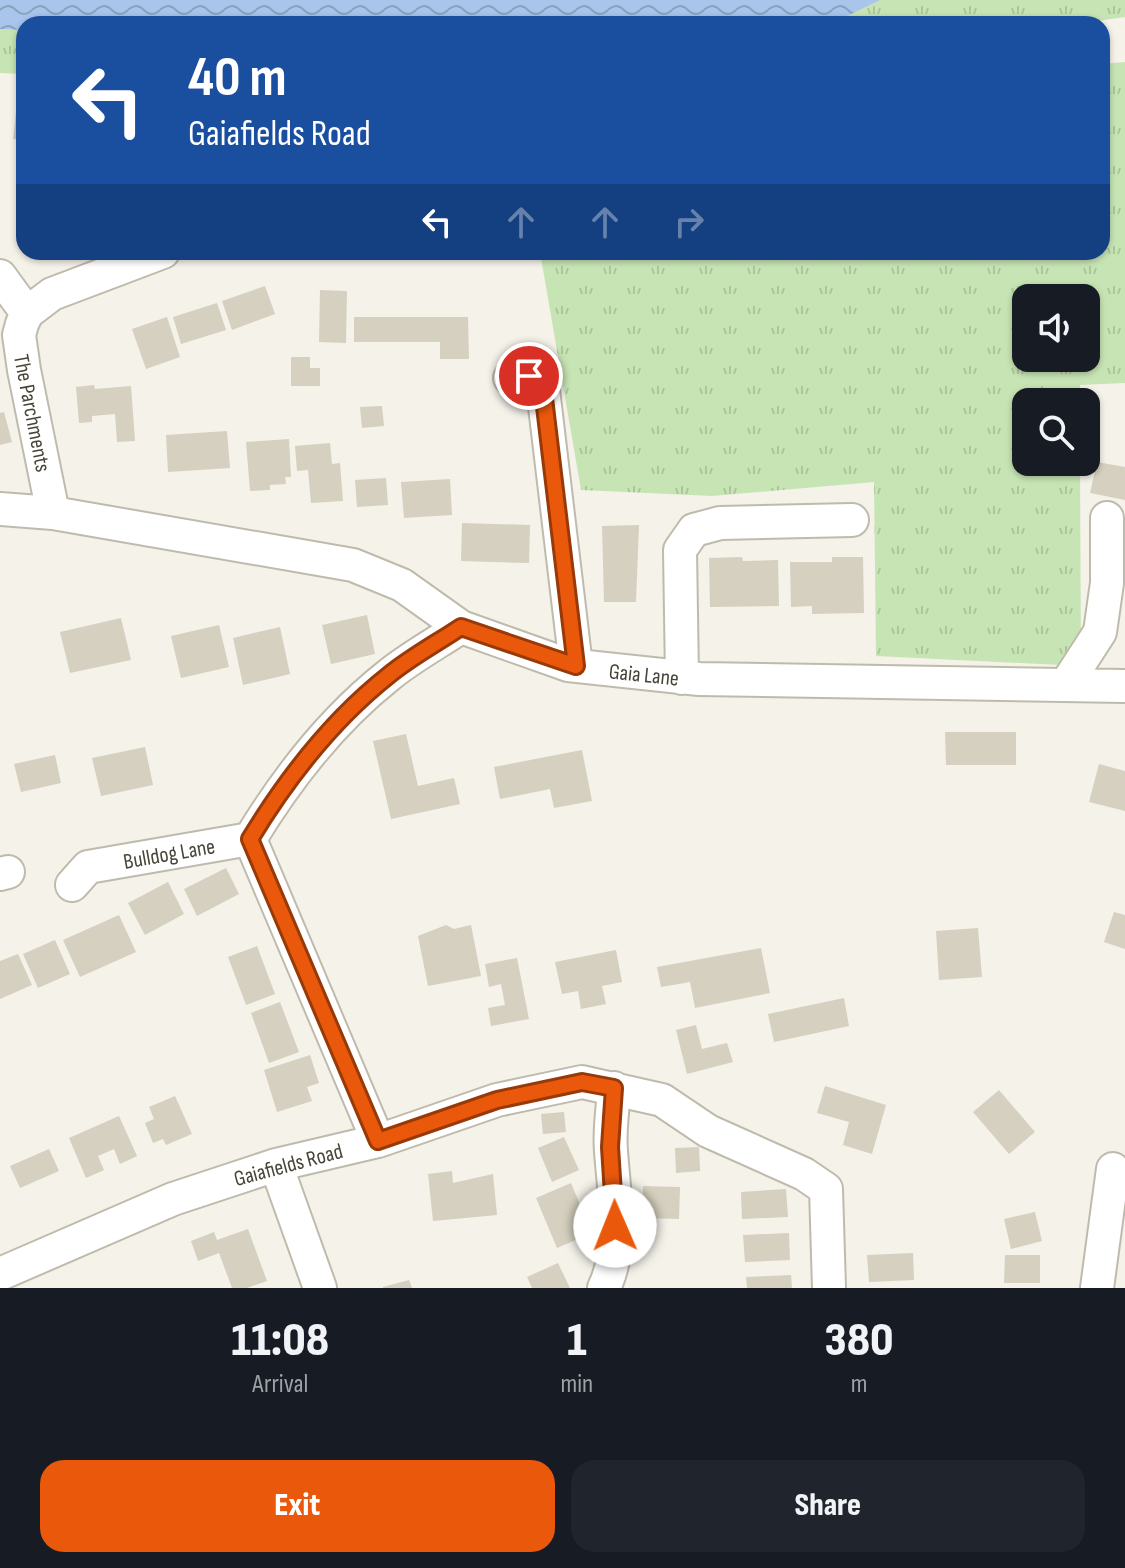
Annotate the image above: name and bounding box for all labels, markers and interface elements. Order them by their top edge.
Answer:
text: 40 m [188,45,287,112]
icon: left [56,48,160,152]
text: Gaiafields Road [188,113,371,156]
icon: left [415,200,459,244]
icon: ahead [499,200,543,244]
icon: ahead [583,200,627,244]
icon: right [667,200,711,244]
map controls [1012,284,1100,476]
button: sound [1012,284,1100,372]
pin [495,342,563,410]
street label: The Parchments [7,352,56,474]
icon: arrive [507,354,551,398]
button: search [1012,388,1100,476]
street label: Gaia Lane [607,658,680,693]
street label: Bulldog Lane [121,833,217,876]
street label: Gaiafields Road [231,1138,346,1193]
position arrow [573,1184,657,1268]
text: 11:08 [231,1312,329,1369]
text: 1 [567,1312,587,1369]
text: 380 [825,1312,894,1369]
text: Arrival [252,1369,308,1400]
text: min [561,1369,593,1400]
text: m [851,1369,867,1400]
button: Exit [40,1460,555,1552]
button: Share [571,1460,1085,1552]

